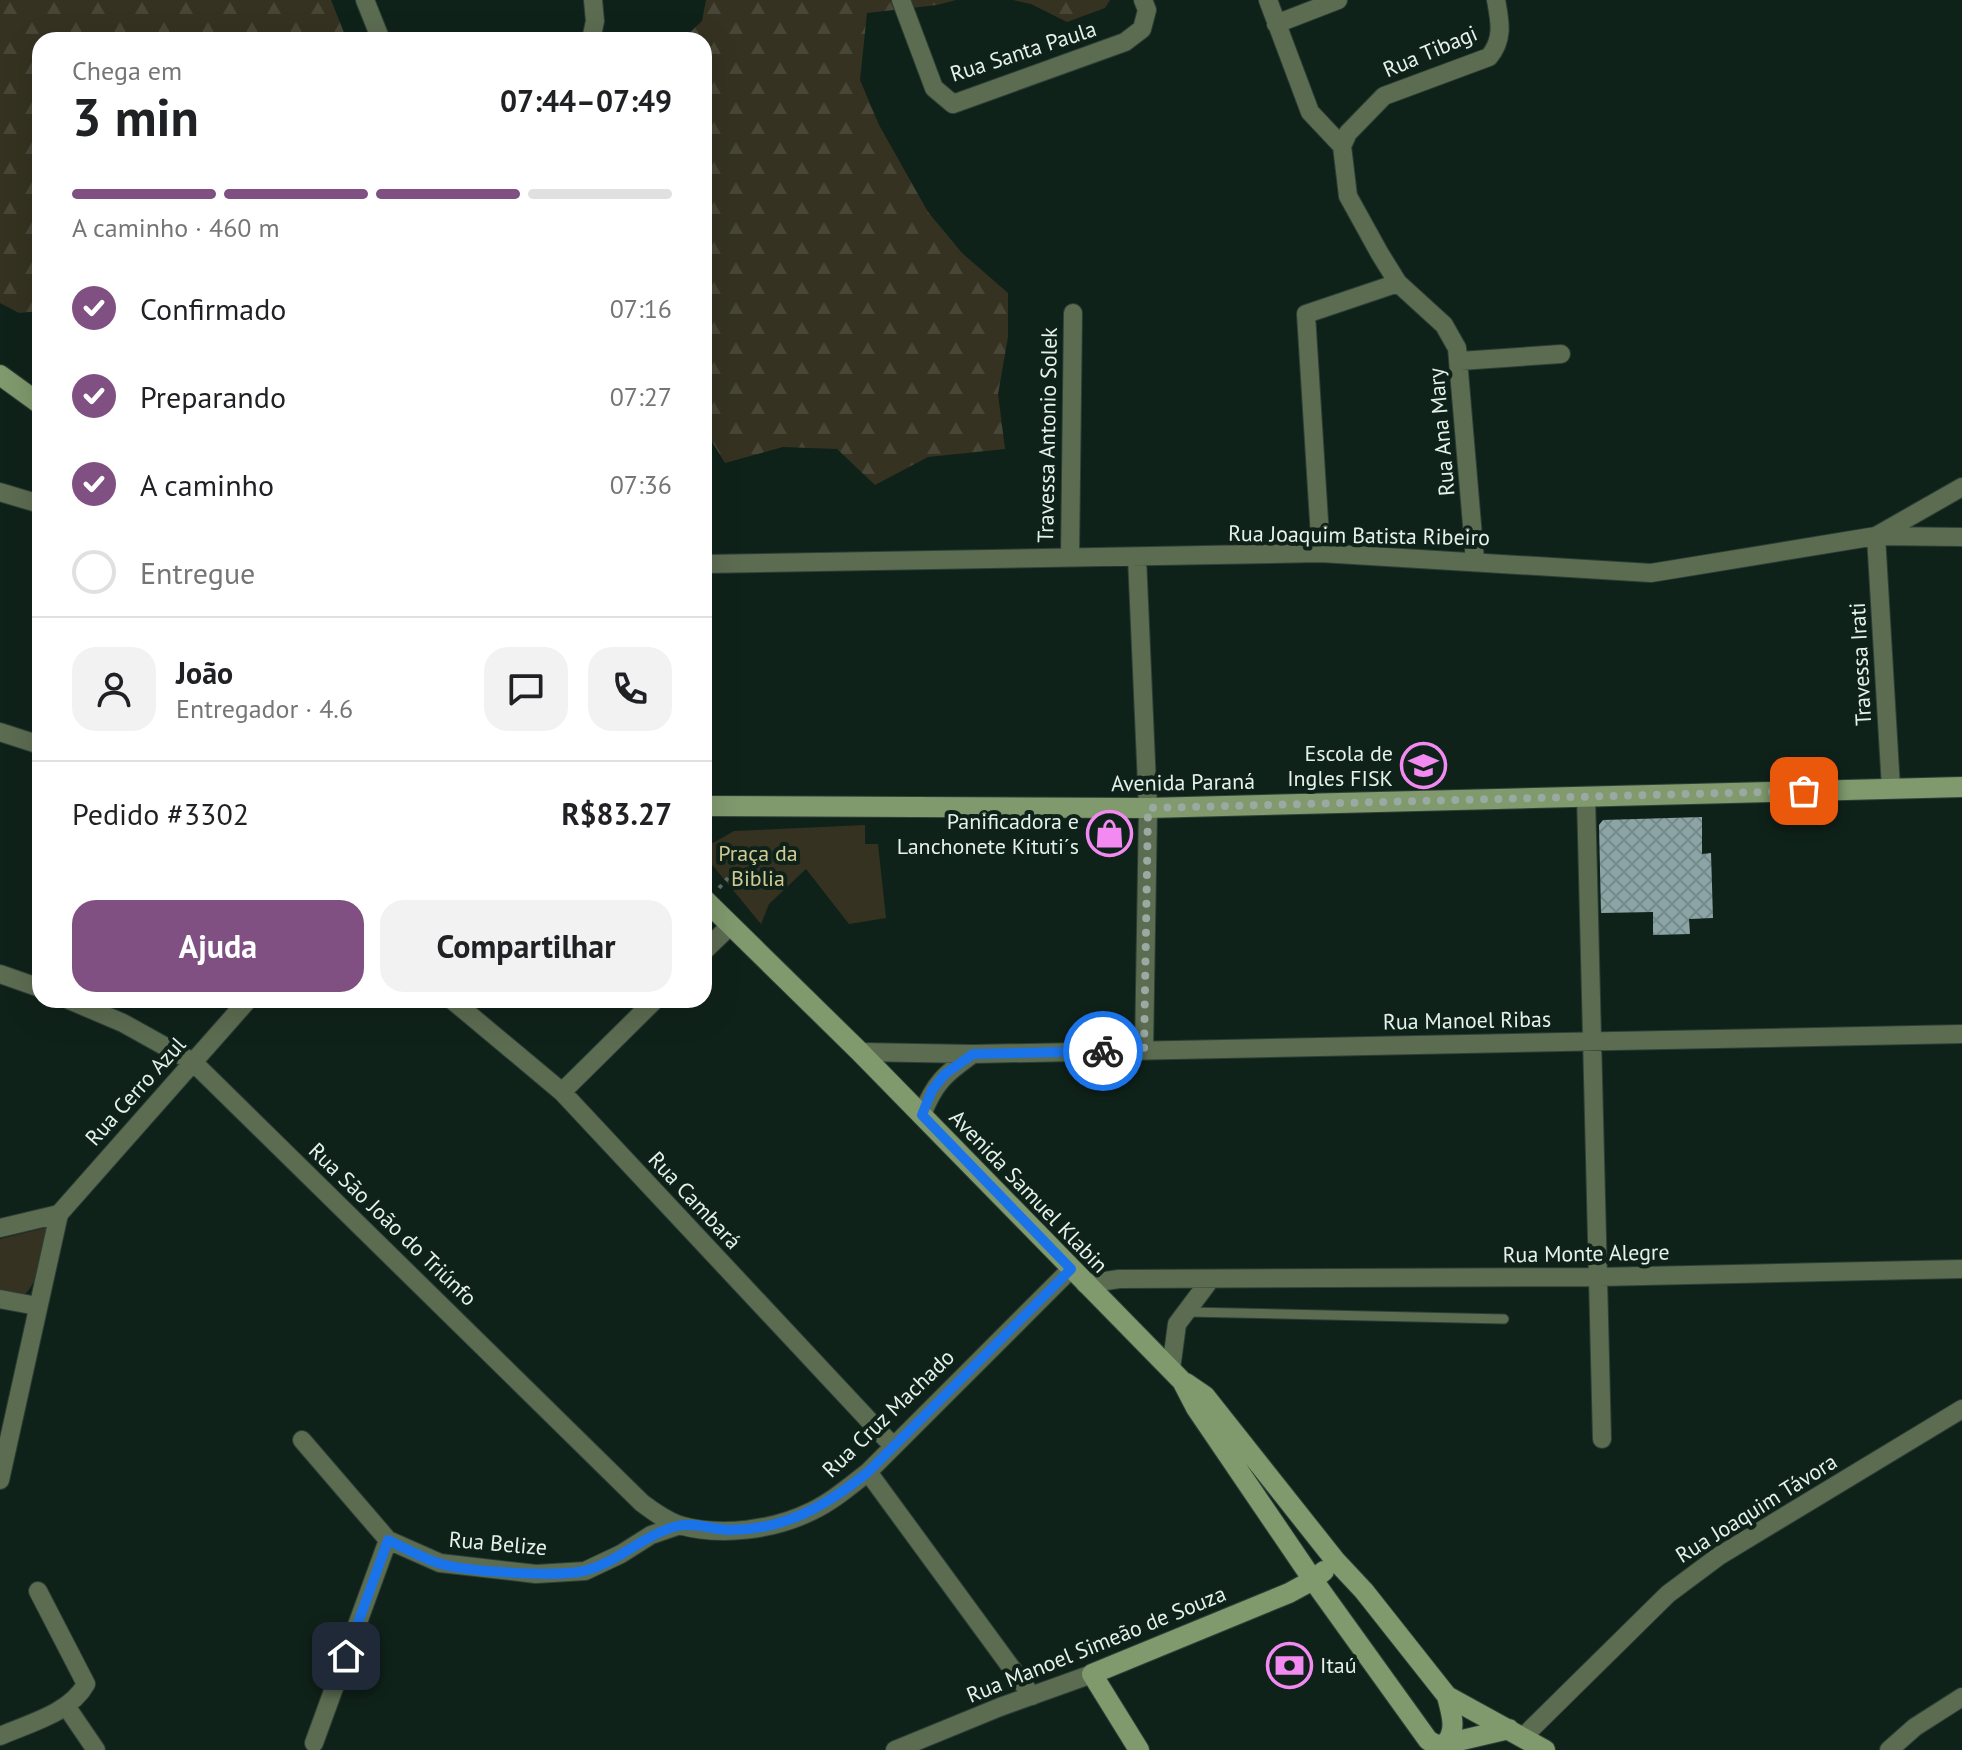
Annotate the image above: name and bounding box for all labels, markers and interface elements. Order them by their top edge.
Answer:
street label: Rua Santa Paula [946,14,1100,88]
street label: Rua Tibagi [1379,19,1481,83]
text: Chega em [72,54,182,87]
text: 07:44–07:49 [500,81,672,120]
text: 3 min [72,83,199,150]
text: A caminho · 460 m [72,211,280,244]
icon: check [72,286,116,330]
text: Confirmado [140,289,286,328]
text: 07:16 [610,292,672,325]
street label: Travessa Antonio Solek [1031,327,1063,543]
street label: Rua Ana Mary [1421,366,1461,497]
icon: check [72,374,116,418]
text: Preparando [140,377,286,416]
text: 07:27 [610,380,672,413]
icon: check [72,462,116,506]
text: A caminho [140,465,274,504]
text: 07:36 [610,468,672,501]
street label: Rua Joaquim Batista Ribeiro [1228,519,1490,551]
text: Entregue [140,553,255,592]
street label: Travessa Irati [1843,602,1877,726]
button: person [72,647,156,731]
button: chat [484,647,568,731]
button: phone [588,647,672,731]
text: João [176,653,233,692]
text: Entregador · 4.6 [176,692,353,725]
place label: Escola de Ingles FISK [1287,739,1393,792]
school or university icon: Escola de Ingles FISK [1400,742,1448,790]
pin [1770,757,1838,825]
street label: Avenida Paraná [1111,767,1255,797]
icon: bag [1782,769,1826,813]
text: Pedido #3302 [72,794,249,833]
text: R$83.27 [562,794,672,833]
place label: Panificadora e Lanchonete Kituti´s [897,807,1079,860]
shop icon: Panificadora e Lanchonete Kituti´s [1086,810,1134,858]
park label: Praça da Biblia [718,839,798,892]
button: Ajuda [72,900,364,992]
button: Compartilhar [380,900,672,992]
street label: Rua Manoel Ribas [1383,1005,1551,1035]
courier [1063,1011,1143,1091]
icon: bike [1081,1029,1125,1073]
street label: Rua Cerro Azul [79,1030,192,1151]
street label: Avenida Samuel Klabin [944,1103,1114,1279]
street label: Rua São João do Triúnfo [303,1136,483,1312]
street label: Rua Cambará [643,1145,747,1255]
street label: Rua Monte Alegre [1502,1238,1670,1268]
street label: Rua Cruz Machado [816,1343,960,1483]
street label: Rua Joaquim Távora [1670,1447,1842,1569]
street label: Rua Belize [448,1525,548,1561]
street label: Rua Manoel Simeão de Souza [962,1579,1230,1709]
pin [312,1622,380,1690]
icon: home [324,1634,368,1678]
bank icon: Itaú [1265,1641,1313,1689]
place label: Itaú [1320,1651,1357,1679]

